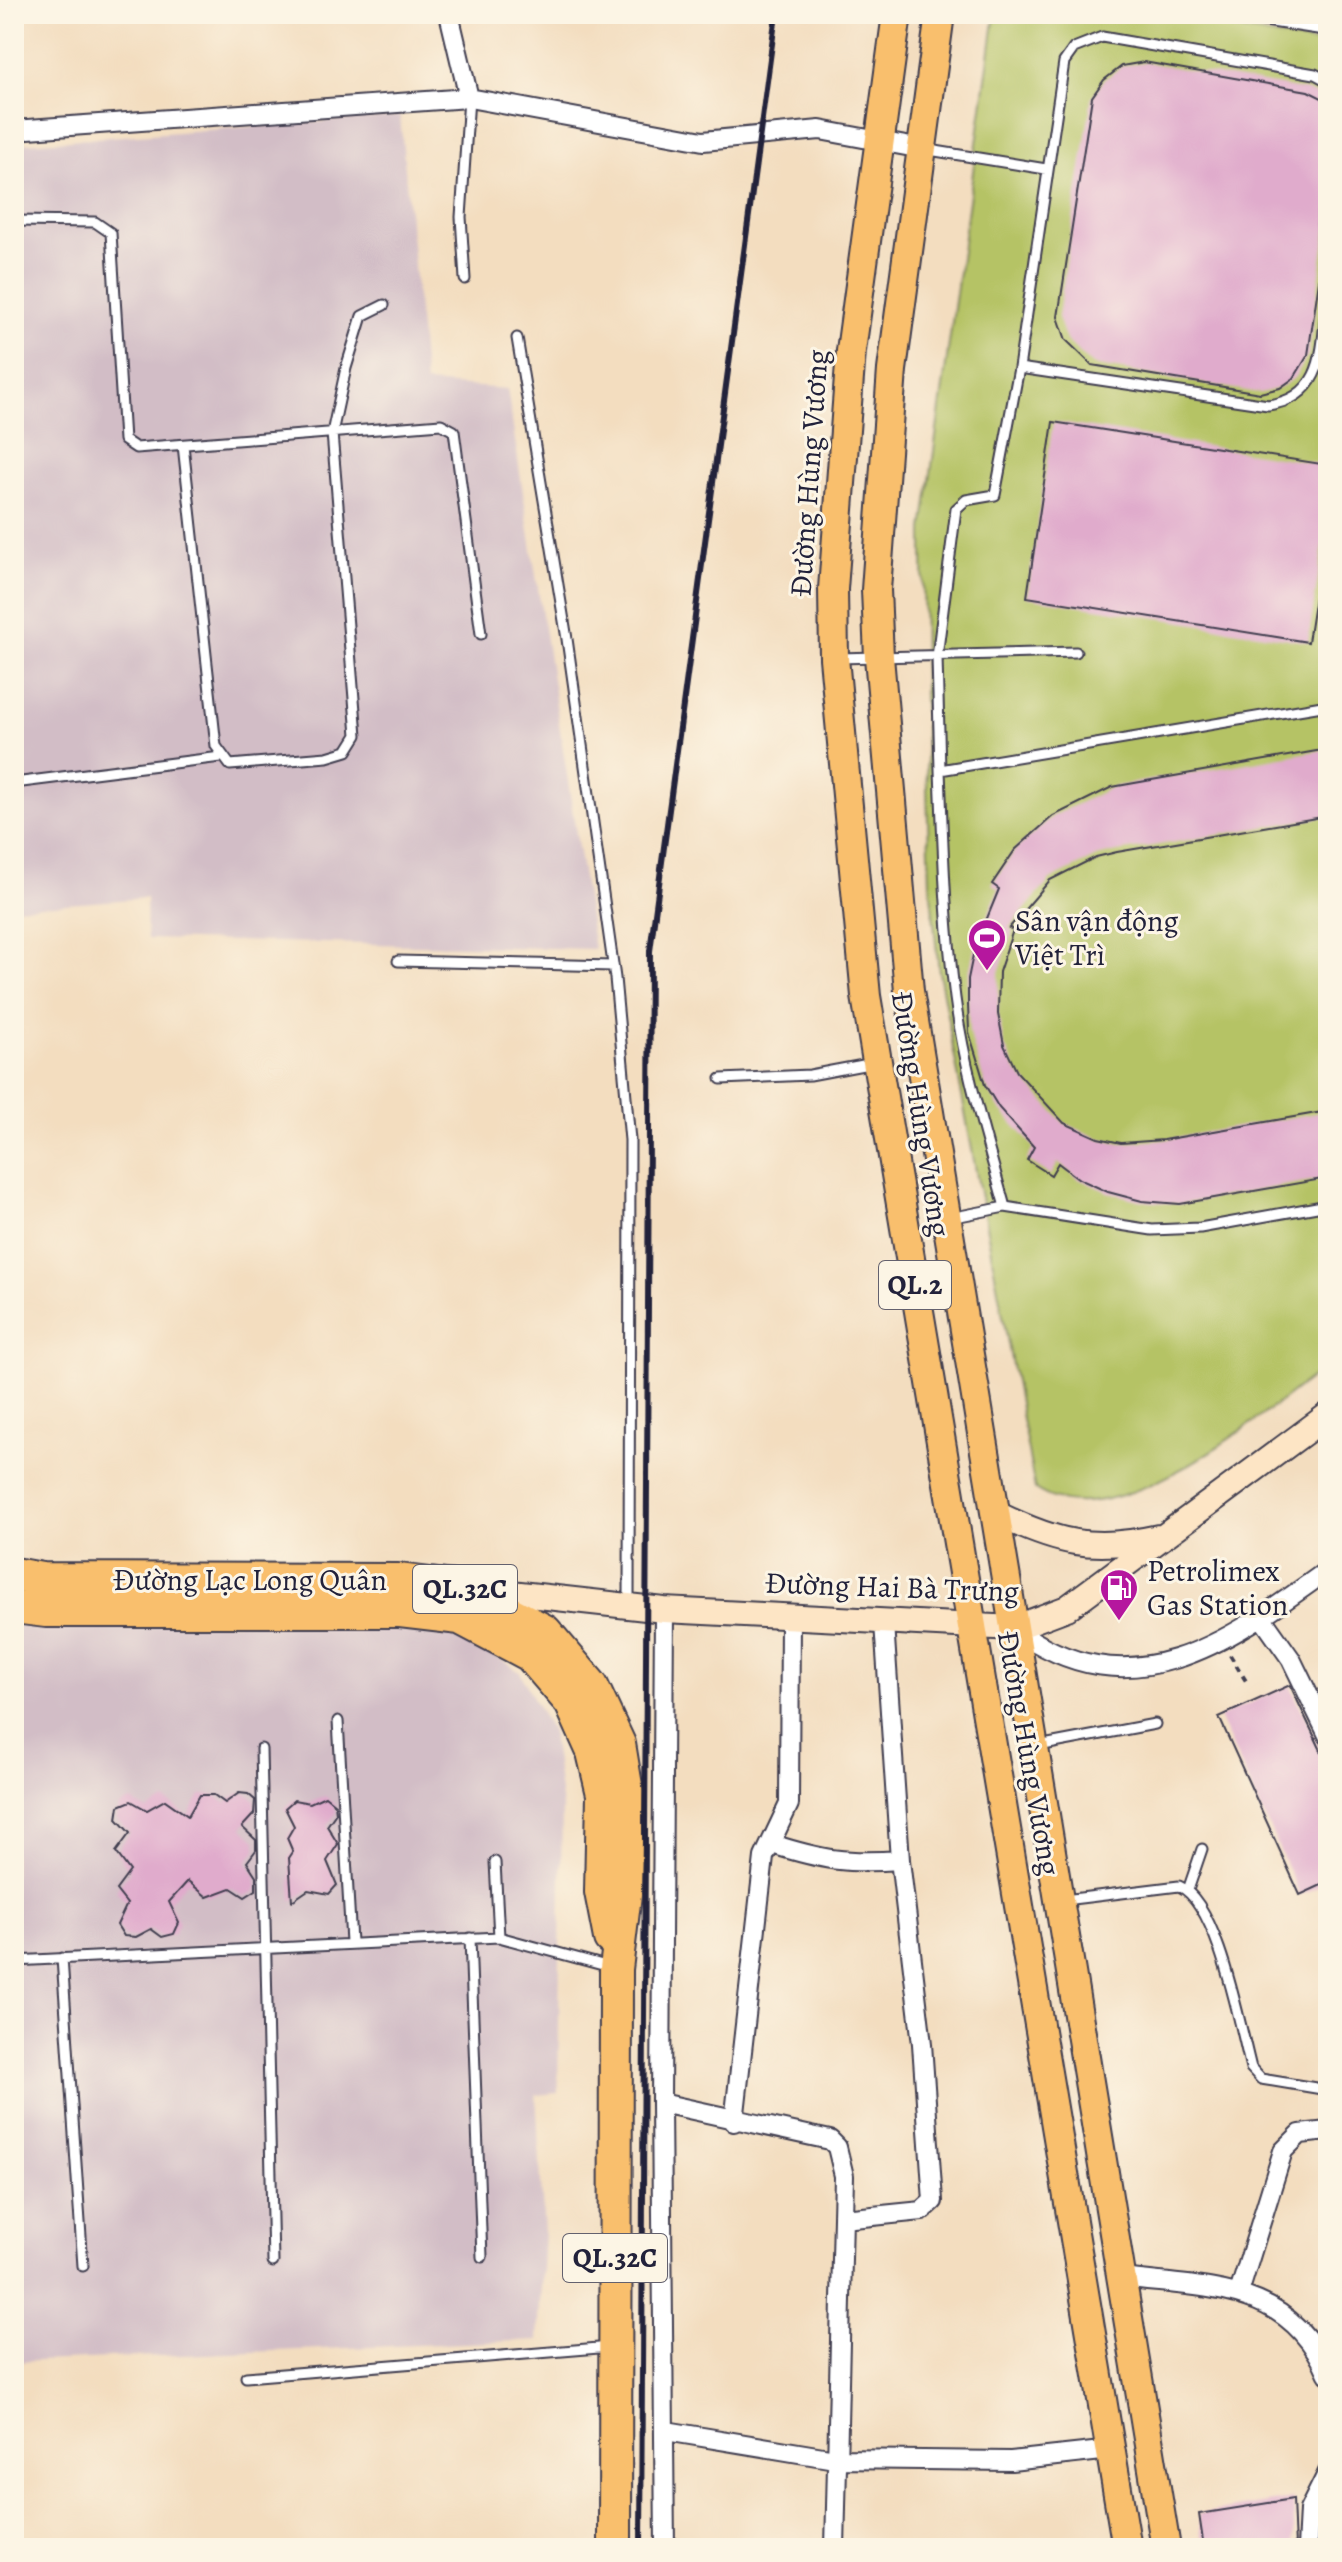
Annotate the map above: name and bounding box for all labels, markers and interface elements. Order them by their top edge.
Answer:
street label: Đường Hùng Vương [780,348,838,598]
place label: Sân vận động Việt Trì [1014,901,1178,975]
sports icon: Sân vận động Việt Trì [966,917,1008,972]
street label: Đường Hùng Vương [882,989,960,1239]
road number: QL.2 [879,1261,951,1309]
place label: Petrolimex Gas Station [1147,1551,1288,1625]
street label: Đường Lạc Long Quân [113,1560,387,1600]
street label: Đường Hai Bà Trưng [764,1563,1020,1611]
road number: QL.32C [413,1565,517,1613]
fuel station icon: Petrolimex Gas Station [1098,1567,1140,1622]
street label: Đường Hùng Vương [988,1628,1070,1878]
road number: QL.32C [563,2234,667,2282]

